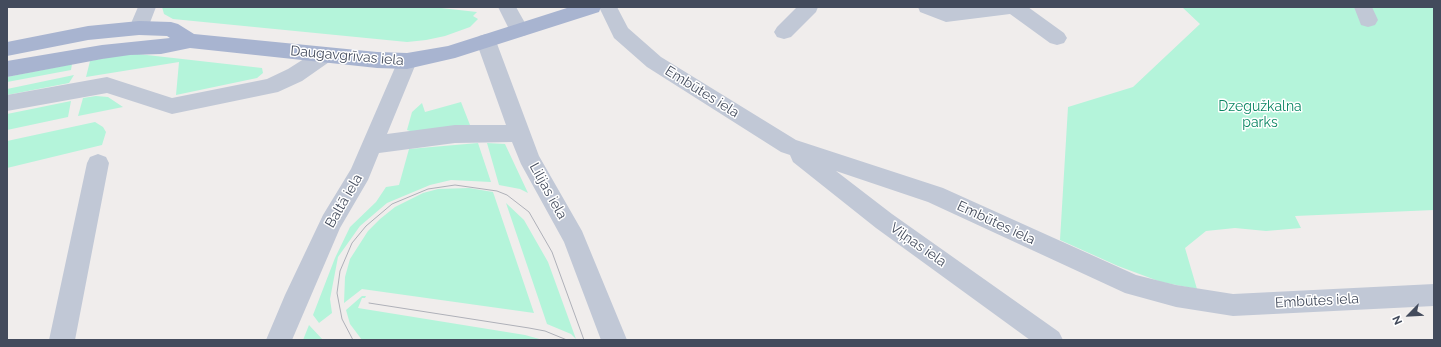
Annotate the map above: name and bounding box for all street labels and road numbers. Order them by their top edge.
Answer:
street label: Daugavgrīvas iela [290,43,404,69]
street label: Embūtes iela [662,63,742,121]
street label: Lilijas iela [526,160,570,222]
street label: Baltā iela [322,171,366,231]
street label: Embūtes iela [954,198,1038,248]
street label: Viļņas iela [886,219,950,271]
street label: Embūtes iela [1275,290,1359,312]

